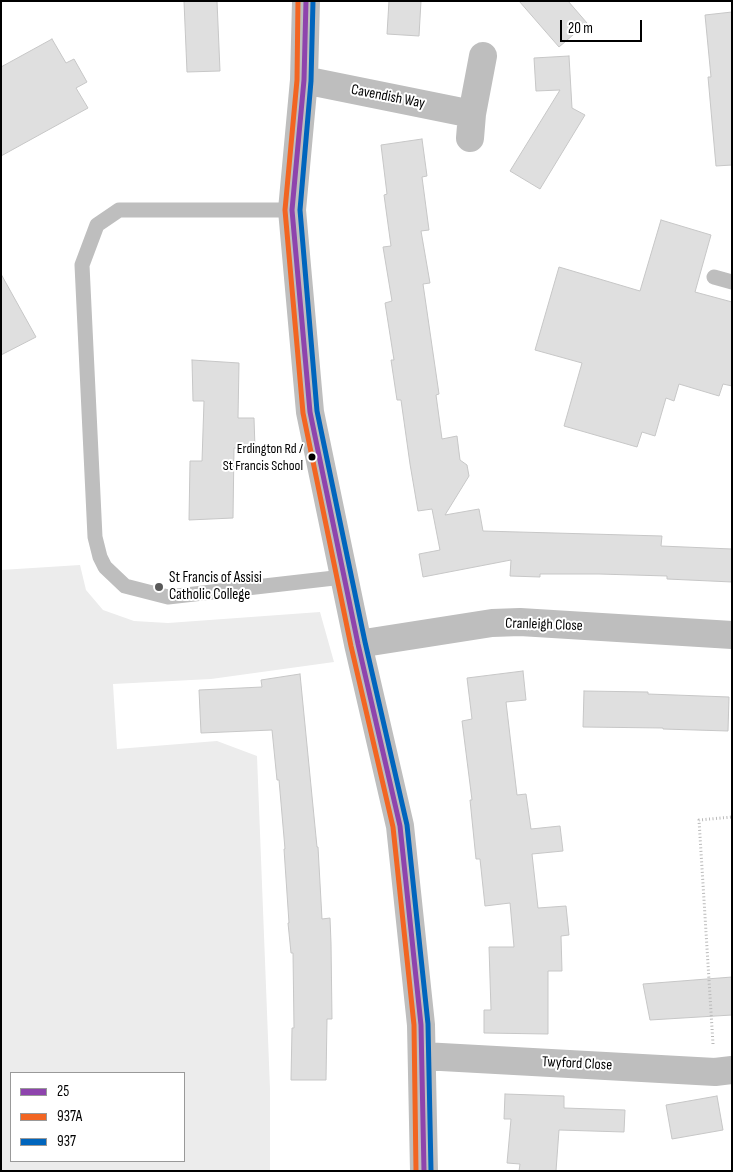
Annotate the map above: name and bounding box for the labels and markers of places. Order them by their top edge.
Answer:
place label: Erdington Rd / St Francis School [223,441,303,474]
marker: Erdington Rd / St Francis School [307,452,317,462]
place label: St Francis of Assisi Catholic College [169,569,262,604]
marker: St Francis of Assisi Catholic College [153,581,165,593]

